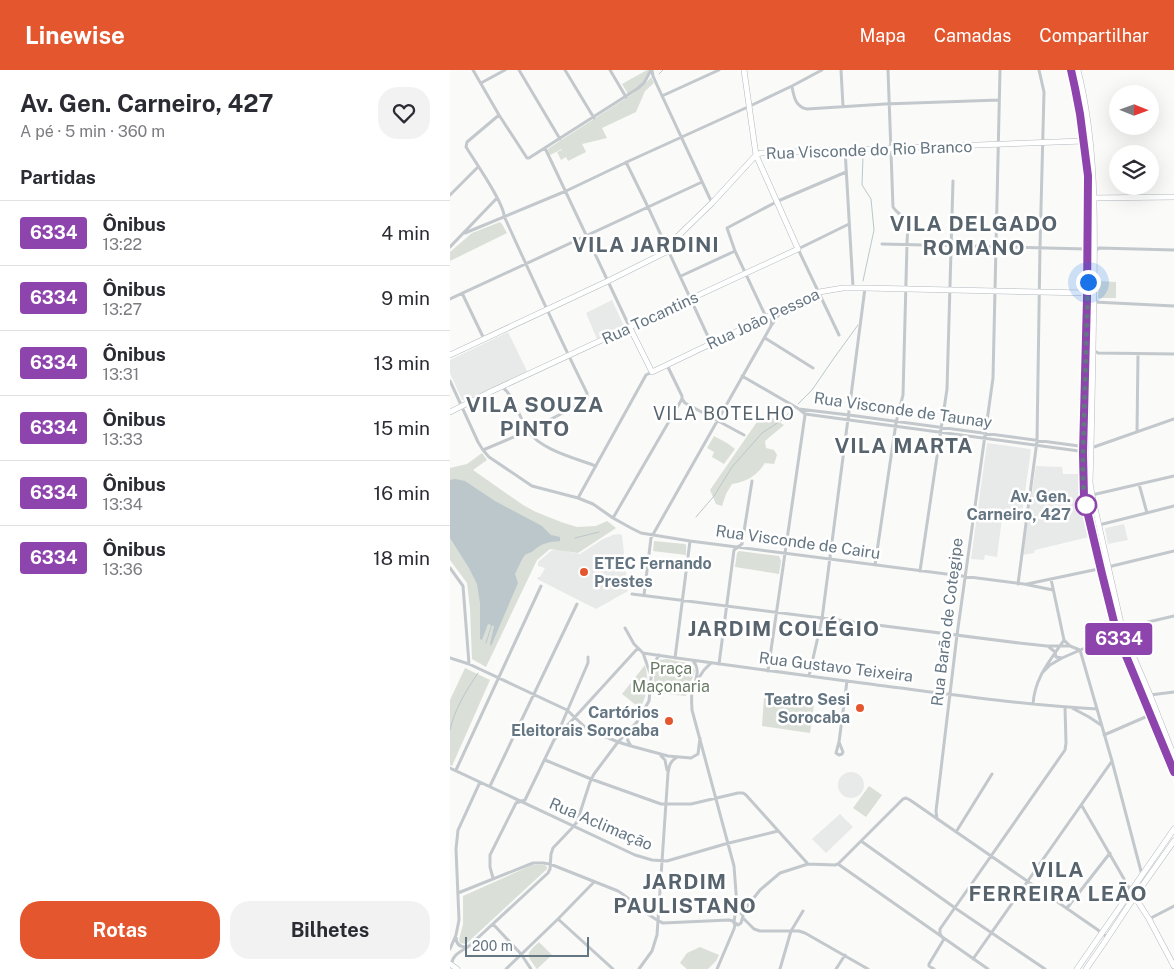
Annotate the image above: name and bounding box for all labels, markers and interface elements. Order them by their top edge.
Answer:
text: Linewise [25,21,125,49]
text: Mapa [859,25,906,46]
text: Camadas [934,25,1011,46]
text: Compartilhar [1039,25,1149,46]
north arrow [1109,85,1159,135]
map controls [1109,85,1159,195]
button: heart [378,87,430,139]
text: Av. Gen. Carneiro, 427 [20,89,274,117]
text: A pé · 5 min · 360 m [20,122,165,141]
street label: Rua Visconde do Rio Branco [765,137,973,163]
button: layers [1109,145,1159,195]
text: Partidas [20,166,96,188]
district label: VILA DELGADO ROMANO [890,211,1058,260]
text: Ônibus [102,213,166,235]
text: 6334 [30,222,77,243]
text: 4 min [381,222,430,244]
district label: VILA JARDINI [572,232,720,257]
text: 13:22 [102,235,142,254]
your location [1076,270,1101,295]
text: Ônibus [102,278,166,300]
street label: Rua João Pessoa [703,284,823,354]
text: 6334 [30,287,77,308]
text: 9 min [381,287,430,309]
street label: Rua Tocantins [599,287,701,349]
text: 13:27 [102,300,142,319]
text: Ônibus [102,343,166,365]
text: 6334 [30,352,77,373]
text: 13 min [373,352,430,374]
text: 13:31 [102,365,139,384]
street label: Rua Visconde de Taunay [813,388,994,432]
district label: VILA SOUZA PINTO [466,392,604,441]
district label: VILA BOTELHO [653,403,795,424]
text: Ônibus [102,408,166,430]
text: 6334 [30,417,77,438]
text: 15 min [373,417,430,439]
text: 13:33 [102,430,143,449]
district label: VILA MARTA [835,433,973,458]
text: Ônibus [102,473,166,495]
text: 6334 [30,482,77,503]
text: 16 min [374,482,430,504]
place label: Av. Gen. Carneiro, 427 [967,487,1071,524]
marker: Av. Gen. Carneiro, 427 [1075,494,1097,516]
text: 13:34 [102,495,143,514]
street label: Rua Visconde de Cairu [714,521,882,563]
street label: Rua Barão de Cotegipe [927,537,967,707]
text: Ônibus [102,538,166,560]
text: 6334 [30,547,77,568]
text: 18 min [373,547,430,569]
place label: ETEC Fernando Prestes [594,554,712,591]
text: 13:36 [102,560,143,579]
marker: ETEC Fernando Prestes [578,566,590,578]
district label: JARDIM COLÉGIO [688,616,880,641]
line badge: 6334 [1084,623,1154,655]
text: 6334 [1095,628,1143,649]
street label: Rua Gustavo Teixeira [758,648,914,686]
park label: Praça Maçonaria [632,659,710,696]
place label: Teatro Sesi Sorocaba [765,690,850,727]
marker: Teatro Sesi Sorocaba [854,702,866,714]
place label: Cartórios Eleitorais Sorocaba [511,703,659,740]
marker: Cartórios Eleitorais Sorocaba [663,715,675,727]
street label: Rua Aclimação [546,794,656,854]
district label: VILA FERREIRA LEÃO [968,857,1148,906]
district label: JARDIM PAULISTANO [613,869,757,918]
button: Rotas [20,901,220,959]
button: Bilhetes [230,901,430,959]
scale bar [465,934,589,957]
text: 200 m [472,938,513,954]

